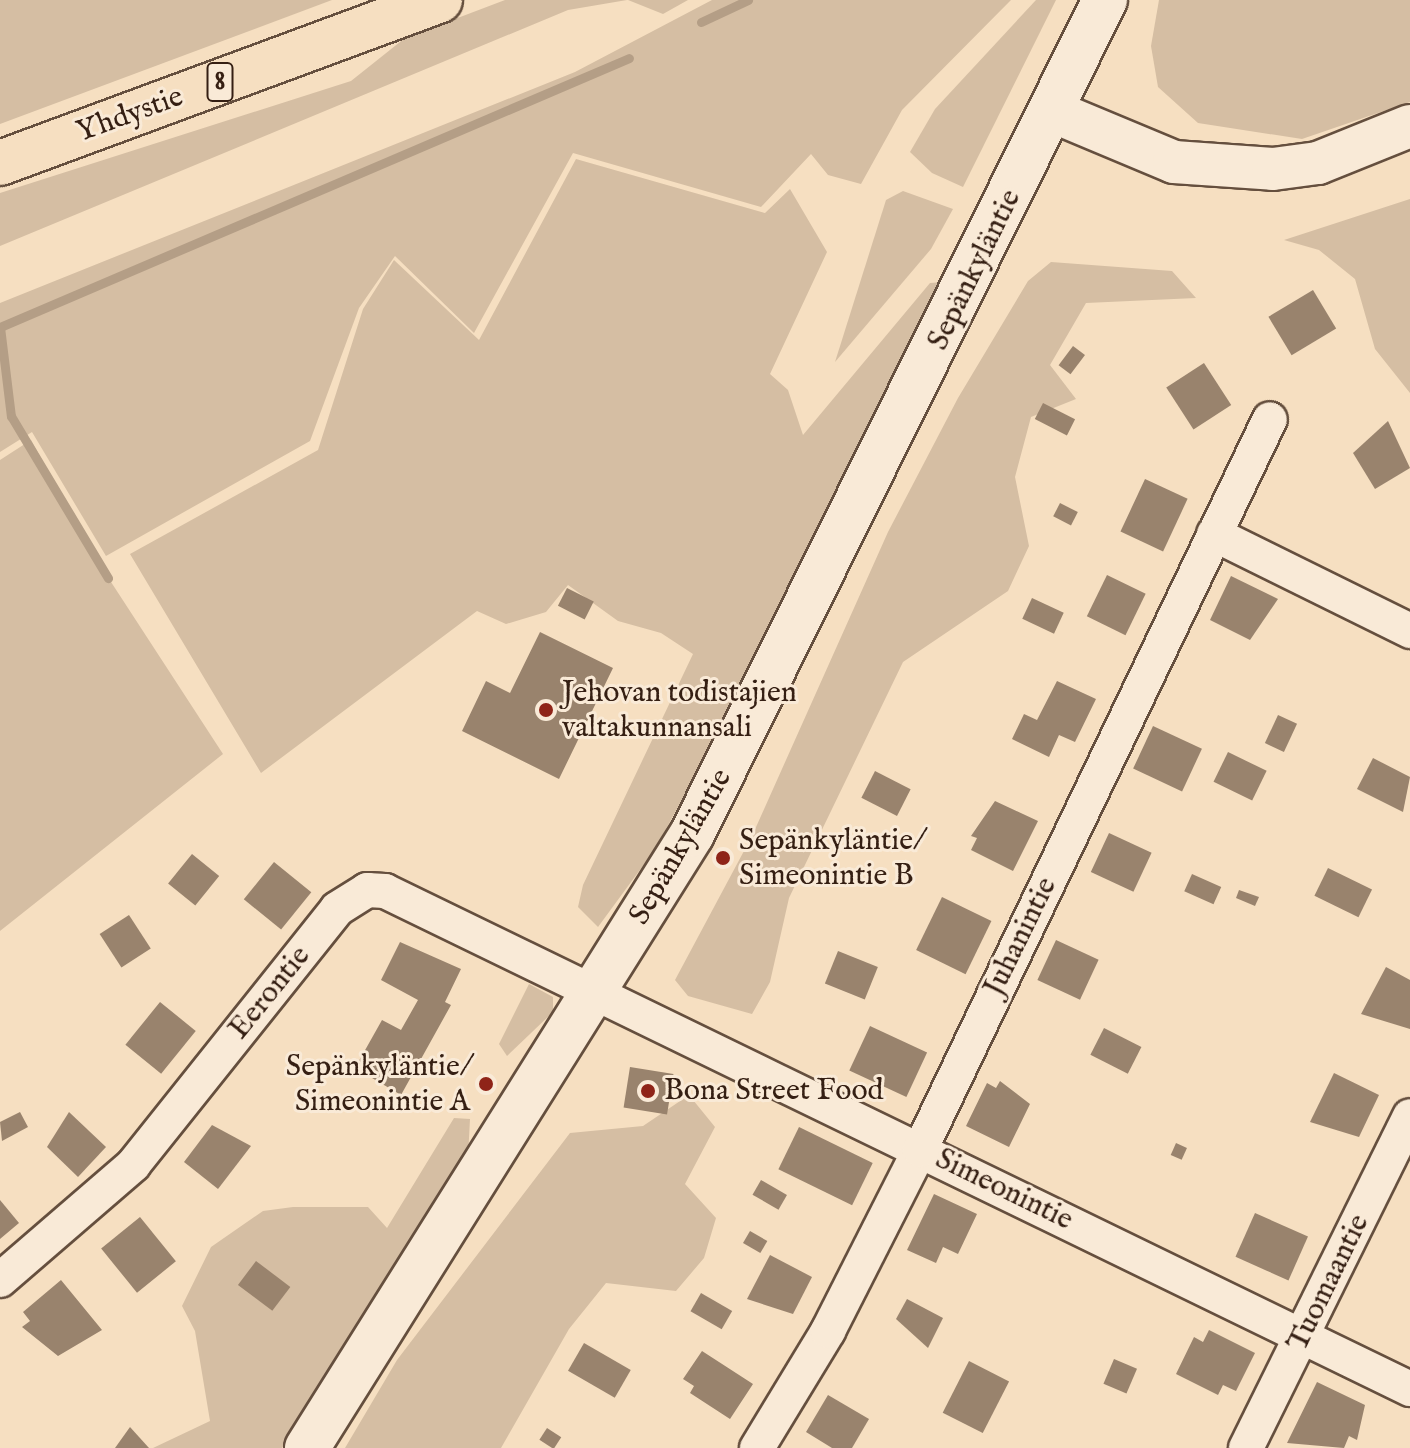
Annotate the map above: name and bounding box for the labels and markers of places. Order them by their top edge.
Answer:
place label: Jehovan todistajien valtakunnansali [562,675,797,746]
marker: Jehovan todistajien valtakunnansali [537,701,555,719]
place label: Sepänkyläntie/ Simeonintie B [739,823,923,894]
marker: Sepänkyläntie/ Simeonintie B [714,849,732,867]
place label: Sepänkyläntie/ Simeonintie A [286,1049,470,1120]
place label: Bona Street Food [664,1073,884,1109]
marker: Sepänkyläntie/ Simeonintie A [477,1075,495,1093]
marker: Bona Street Food [639,1082,657,1100]

